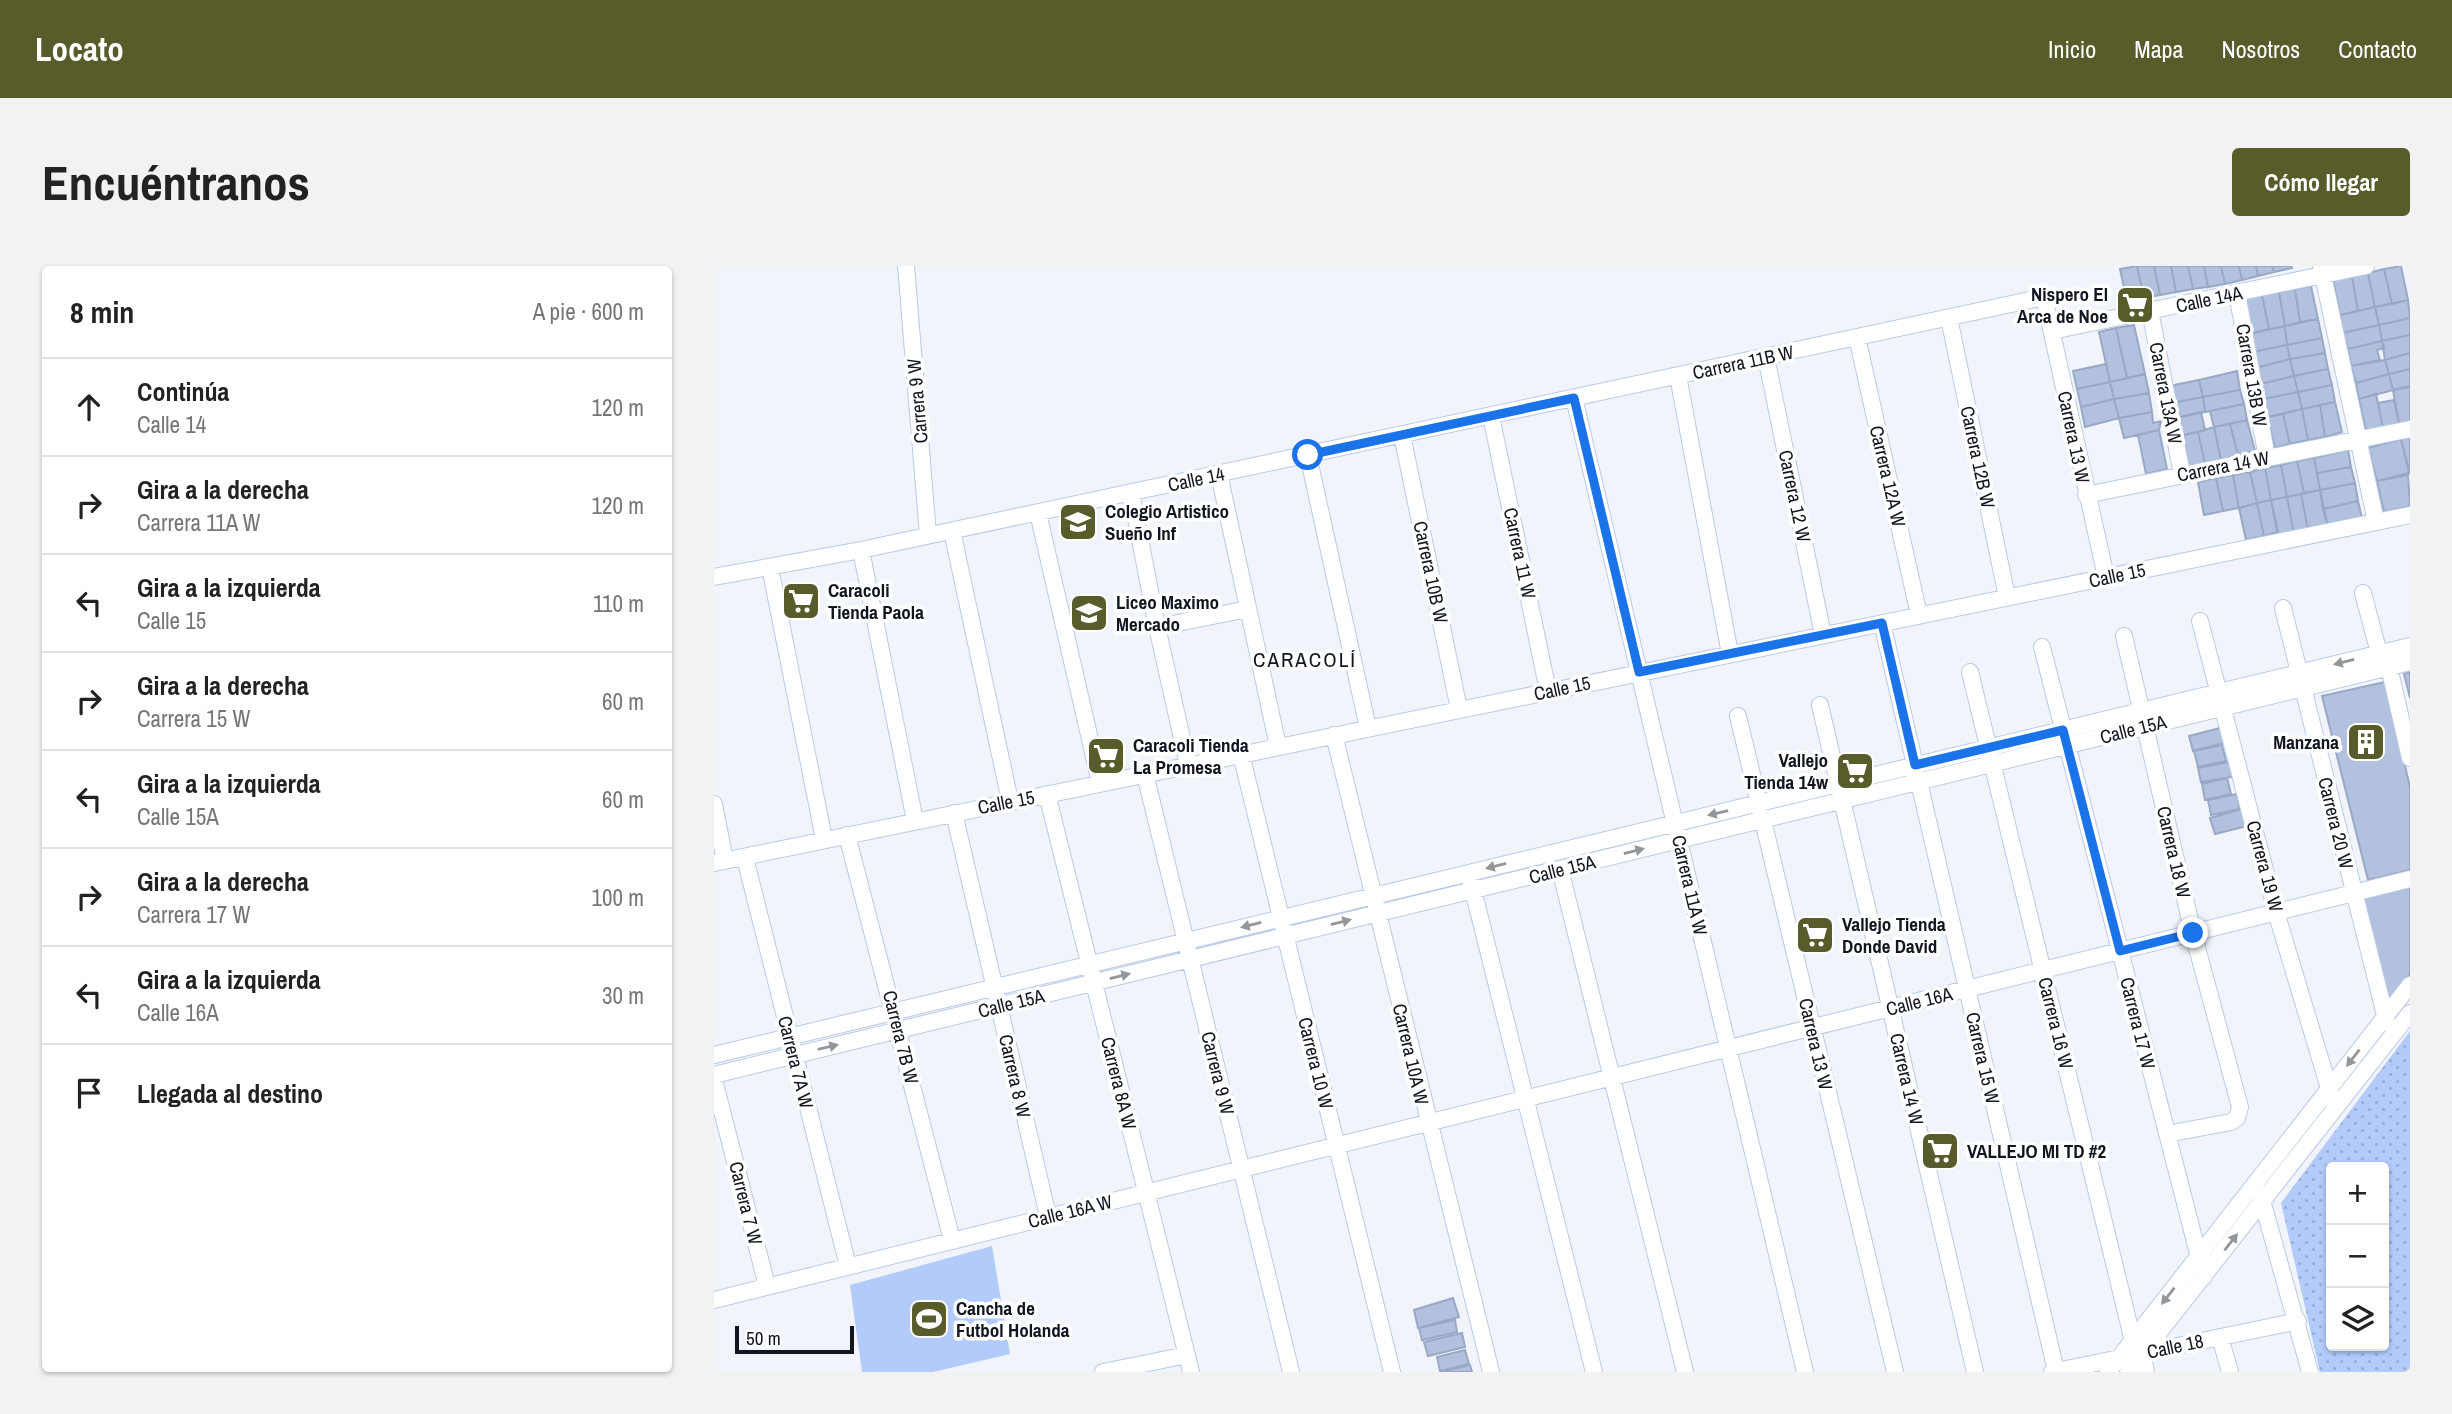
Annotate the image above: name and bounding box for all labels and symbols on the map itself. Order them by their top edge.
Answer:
street label: Calle 14A [2173,279,2245,319]
place label: Nispero El Arca de Noe [2017,281,2108,329]
supermarket icon: Nispero El Arca de Noe [2114,284,2156,326]
street label: Carrera 13B W [2230,322,2274,429]
street label: Carrera 11B W [1690,339,1796,385]
street label: Carrera 13A W [2143,340,2189,446]
street label: Carrera 9 W [900,357,934,444]
street label: Carrera 13 W [2052,389,2096,486]
street label: Carrera 12B W [1954,403,2002,511]
street label: Carrera 12A W [1864,423,1912,529]
route start [1292,439,1323,470]
street label: Carrera 14 W [2175,444,2272,488]
street label: Carrera 12 W [1773,448,1817,545]
street label: Calle 14 [1165,460,1227,498]
place label: Colegio Artistico Sueño Inf [1105,498,1229,546]
school or university icon: Colegio Artistico Sueño Inf [1057,501,1099,543]
street label: Carrera 11 W [1498,505,1542,601]
street label: Carrera 10B W [1407,518,1455,626]
street label: Calle 15 [2086,556,2148,594]
place label: Caracoli Tienda Paola [828,577,924,625]
supermarket icon: Caracoli Tienda Paola [780,580,822,622]
place label: Liceo Maximo Mercado [1116,589,1219,637]
school or university icon: Liceo Maximo Mercado [1068,592,1110,634]
district label: CARACOLÍ [1253,645,1357,674]
one-way arrow [2333,657,2355,668]
street label: Calle 15 [1531,669,1593,707]
street label: Calle 15A [2097,708,2170,750]
building icon: Manzana [2345,721,2387,763]
place label: Manzana [2273,729,2339,755]
place label: Caracoli Tienda La Promesa [1133,732,1249,780]
supermarket icon: Caracoli Tienda La Promesa [1085,735,1127,777]
place label: Vallejo Tienda 14w [1744,747,1829,795]
supermarket icon: Vallejo Tienda 14w [1834,750,1876,792]
street label: Carrera 20 W [2312,774,2360,872]
street label: Calle 15 [975,784,1037,820]
street label: Carrera 18 W [2151,804,2197,901]
one-way arrow [1707,808,1729,819]
street label: Carrera 19 W [2240,817,2290,915]
street label: Carrera 11A W [1666,832,1714,938]
one-way arrow [1623,845,1645,856]
street label: Calle 15A [1526,848,1599,890]
one-way arrow [1485,861,1507,872]
place label: Vallejo Tienda Donde David [1842,911,1946,959]
supermarket icon: Vallejo Tienda Donde David [1794,914,1836,956]
one-way arrow [1331,916,1353,927]
route end [2177,917,2208,948]
one-way arrow [1240,920,1262,931]
one-way arrow [1109,970,1131,981]
street label: Carrera 16 W [2032,974,2080,1072]
street label: Carrera 17 W [2114,974,2162,1072]
street label: Calle 16A [1883,980,1956,1022]
street label: Calle 15A [975,982,1048,1024]
street label: Carrera 7B W [877,988,925,1087]
street label: Carrera 13 W [1793,996,1839,1093]
street label: Carrera 10A W [1387,1001,1435,1107]
street label: Carrera 15 W [1960,1010,2006,1107]
street label: Carrera 7A W [772,1013,820,1111]
street label: Carrera 10 W [1292,1014,1340,1112]
street label: Carrera 9 W [1195,1029,1241,1118]
street label: Carrera 14 W [1884,1031,1930,1128]
street label: Carrera 8 W [993,1032,1037,1121]
street label: Carrera 8A W [1095,1034,1143,1132]
one-way arrow [817,1041,839,1052]
one-way arrow [2346,1050,2361,1067]
supermarket icon: VALLEJO MI TD #2 [1919,1130,1961,1172]
place label: VALLEJO MI TD #2 [1967,1138,2106,1164]
street label: Carrera 7 W [723,1159,769,1248]
street label: Calle 16A W [1025,1188,1115,1234]
one-way arrow [2224,1233,2239,1251]
one-way arrow [2162,1287,2176,1305]
place label: Cancha de Futbol Holanda [956,1295,1070,1343]
sports icon: Cancha de Futbol Holanda [908,1298,950,1340]
scale bar [735,1323,854,1355]
street label: Calle 18 [2144,1327,2206,1365]

